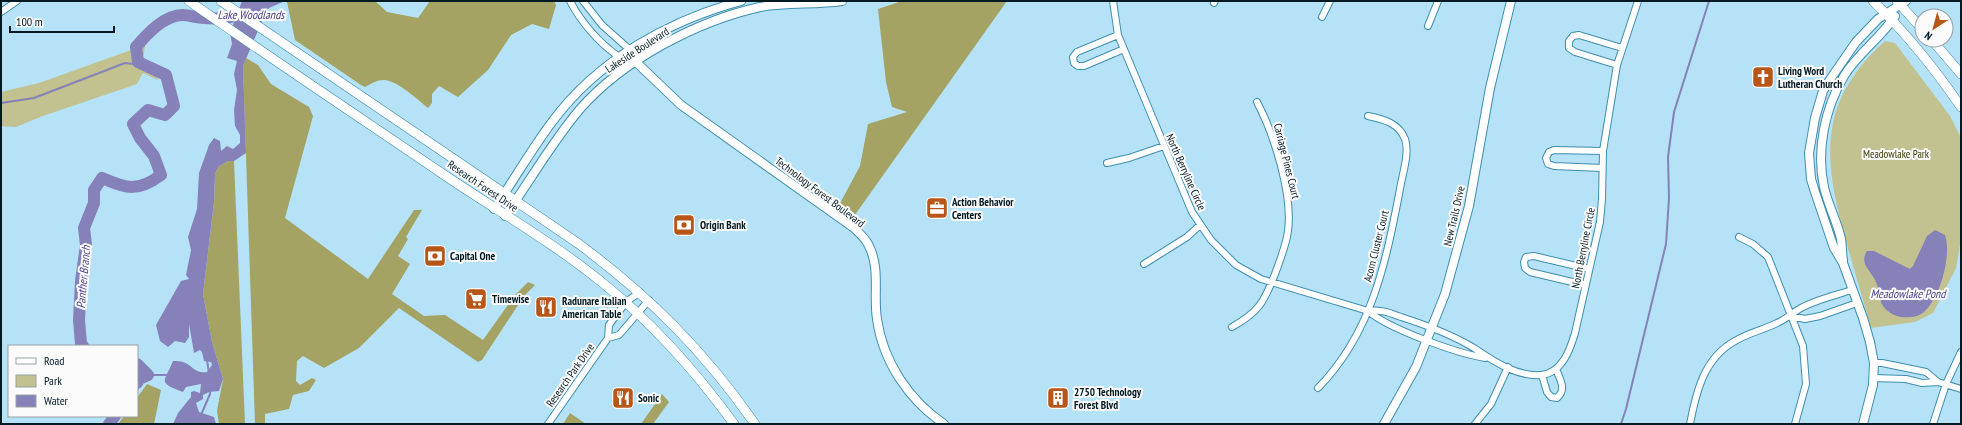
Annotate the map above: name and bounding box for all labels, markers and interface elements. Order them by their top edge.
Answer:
water label: Lake Woodlands [218,7,286,22]
scale bar [10,8,114,34]
north arrow [1914,8,1954,48]
text: 100 m [16,14,43,29]
street label: Lakeside Boulevard [602,24,672,76]
text: N [1922,29,1935,44]
church icon: Living Word Lutheran Church [1750,64,1776,90]
place label: Living Word Lutheran Church [1778,64,1842,91]
street label: Carriage Pines Court [1271,122,1303,200]
street label: North Berryline Circle [1163,132,1209,213]
park label: Meadowlake Park [1863,147,1930,161]
street label: Technology Forest Boulevard [772,154,868,230]
street label: Research Forest Drive [445,157,521,215]
street label: New Trails Drive [1440,184,1468,247]
office icon: Action Behavior Centers [924,195,950,221]
place label: Action Behavior Centers [951,195,1014,222]
street label: North Berryline Circle [1568,206,1598,290]
street label: Acorn Cluster Court [1360,209,1392,283]
bank icon: Origin Bank [671,212,697,238]
place label: Origin Bank [700,218,746,232]
bank icon: Capital One [422,243,448,269]
water label: Panther Branch [73,244,93,309]
place label: Capital One [450,249,495,263]
supermarket icon: Timewise [463,286,489,312]
water label: Meadowlake Pond [1870,286,1947,301]
place label: Timewise [492,292,530,306]
restaurant icon: Radunare Italian American Table [533,294,559,320]
place label: Radunare Italian American Table [561,294,627,321]
street label: Research Park Drive [543,340,597,410]
legend [8,345,138,417]
text: Road [44,353,64,368]
text: Park [44,373,62,388]
restaurant icon: Sonic [610,385,636,411]
building icon: 2750 Technology Forest Blvd [1045,385,1071,411]
place label: 2750 Technology Forest Blvd [1074,385,1142,412]
place label: Sonic [638,391,659,405]
text: Water [44,393,69,408]

